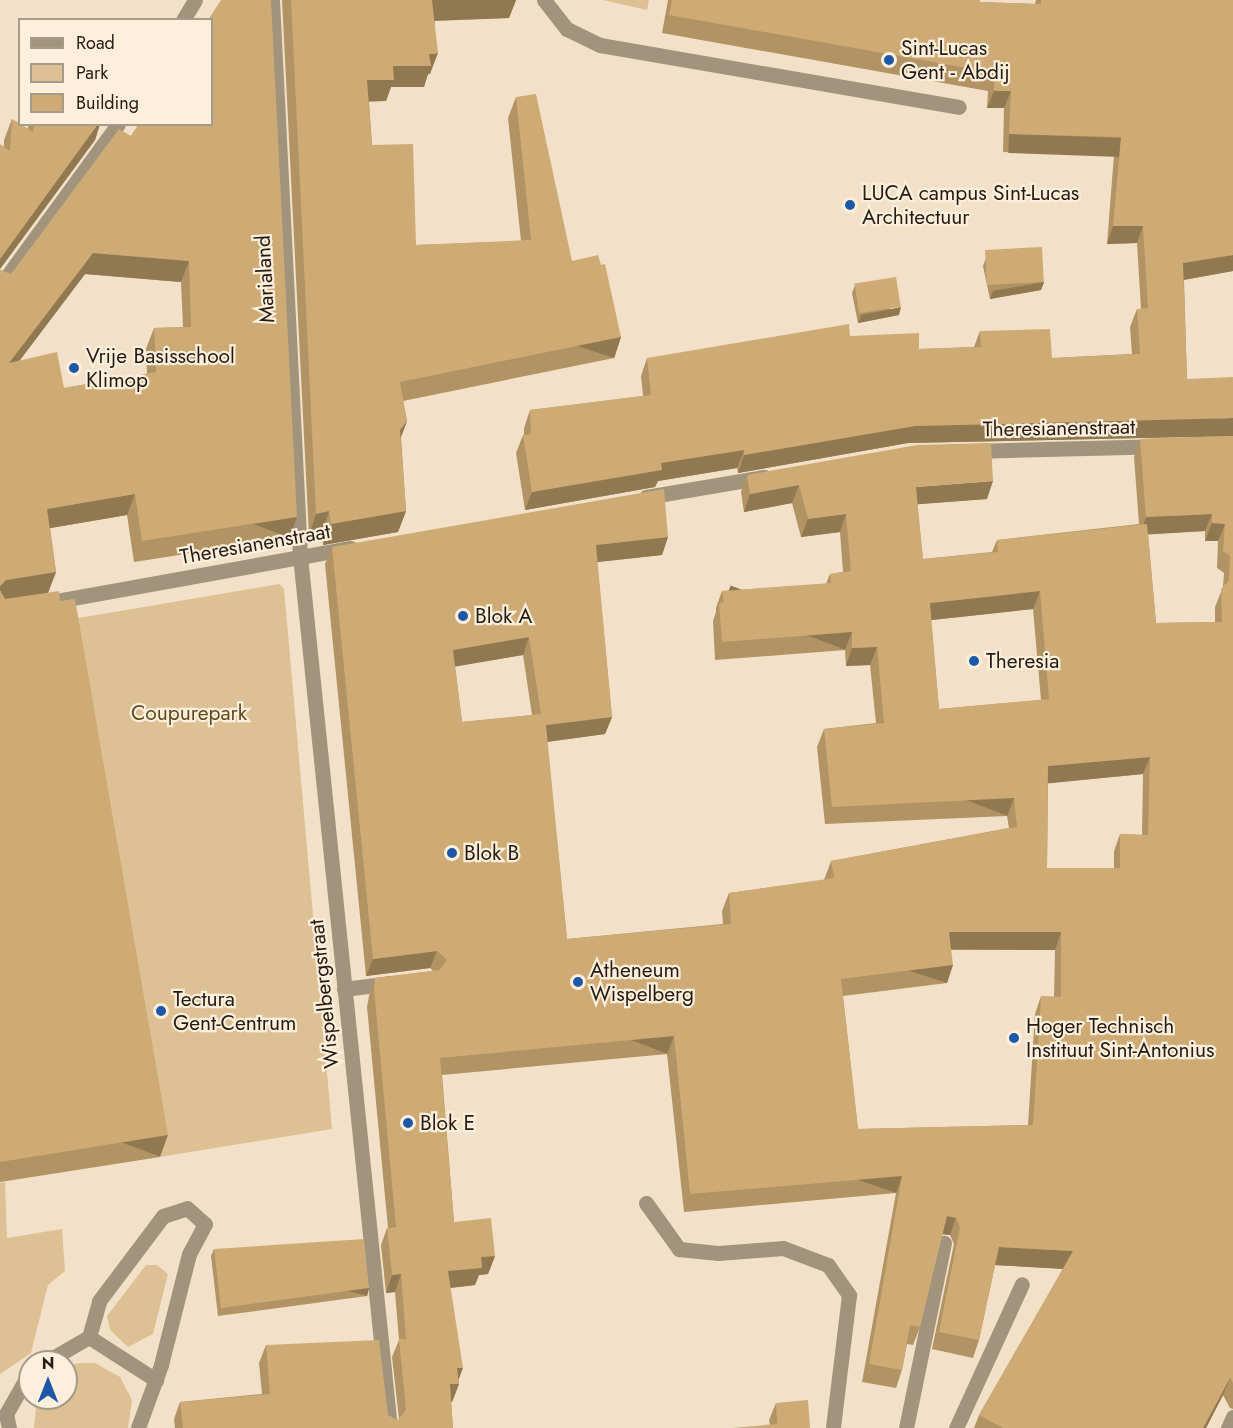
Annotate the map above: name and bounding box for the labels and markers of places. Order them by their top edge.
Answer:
place label: Sint-Lucas Gent - Abdij [901,35,1010,85]
marker: Sint-Lucas Gent - Abdij [882,53,896,67]
place label: LUCA campus Sint-Lucas Architectuur [862,180,1079,230]
marker: LUCA campus Sint-Lucas Architectuur [843,198,857,212]
place label: Vrije Basisschool Klimop [86,343,235,393]
marker: Vrije Basisschool Klimop [67,361,81,375]
place label: Blok A [475,603,532,629]
marker: Blok A [456,609,470,623]
place label: Theresia [986,648,1059,674]
marker: Theresia [967,654,981,668]
place label: Blok B [464,840,519,866]
marker: Blok B [445,846,459,860]
place label: Atheneum Wispelberg [590,957,694,1007]
marker: Atheneum Wispelberg [571,975,585,989]
place label: Tectura Gent-Centrum [173,986,296,1036]
marker: Tectura Gent-Centrum [154,1004,168,1018]
place label: Hoger Technisch Instituut Sint-Antonius [1026,1013,1214,1063]
marker: Hoger Technisch Instituut Sint-Antonius [1007,1031,1021,1045]
place label: Blok E [420,1110,475,1136]
marker: Blok E [401,1116,415,1130]

